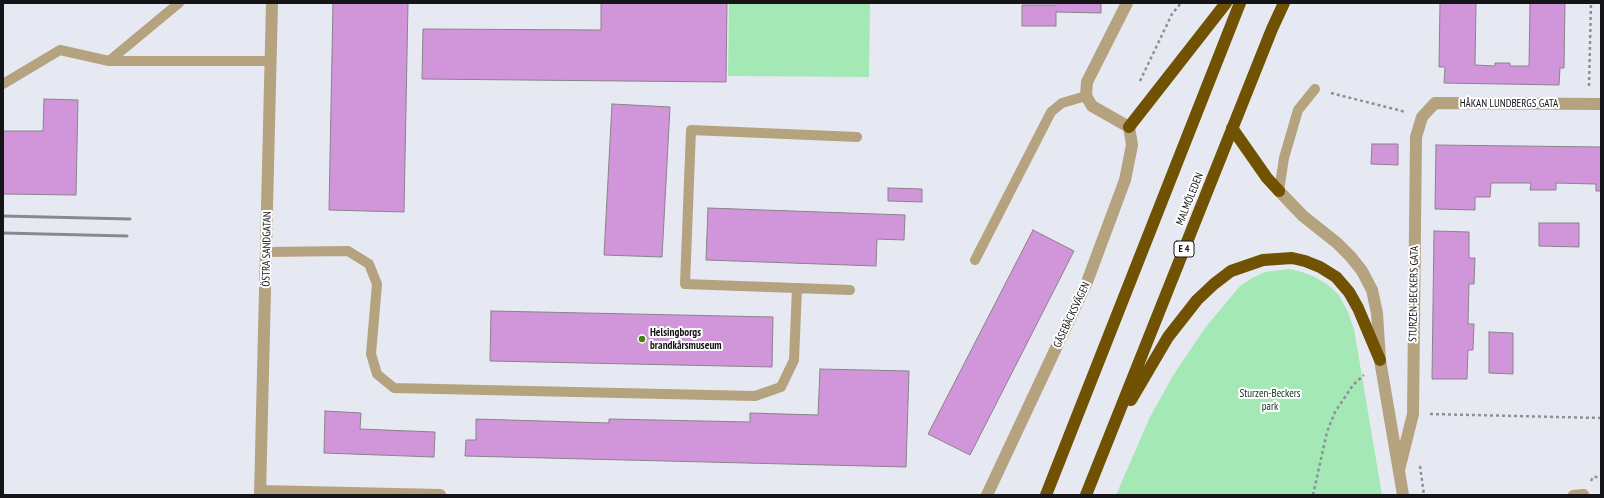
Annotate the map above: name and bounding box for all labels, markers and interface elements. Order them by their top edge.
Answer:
street label: HÅKAN LUNDBERGS GATA [1460,97,1558,111]
street label: MALMÖLEDEN [1173,171,1207,227]
street label: ÖSTRA SANDGATAN [260,211,274,287]
road number: E 4 [1174,241,1194,257]
street label: STURZEN-BECKERS GATA [1407,246,1421,342]
street label: GÅSEBÄCKSVÄGEN [1051,280,1093,350]
place label: Helsingborgs brandkårsmuseum [650,326,722,352]
marker: Helsingborgs brandkårsmuseum [637,334,647,344]
park label: Sturzen-Beckers park [1240,387,1300,413]

